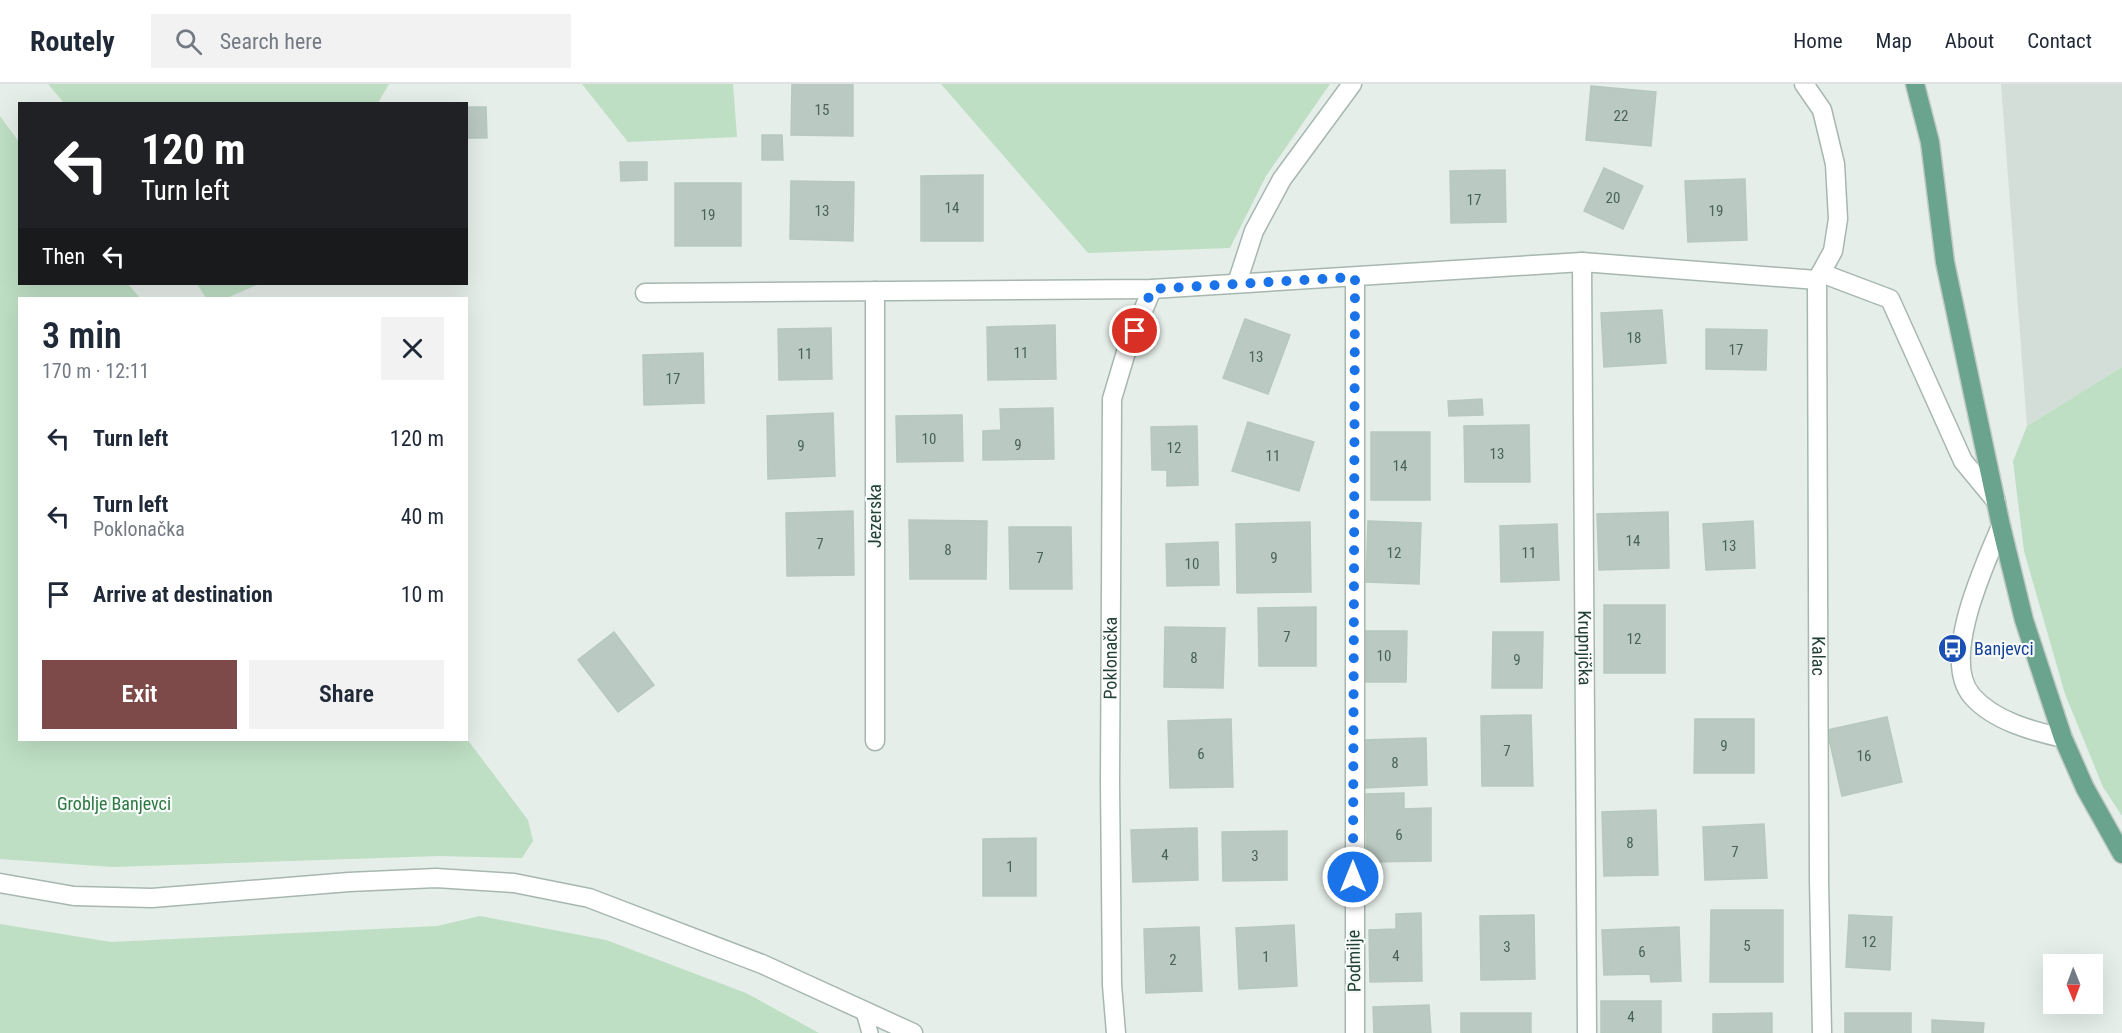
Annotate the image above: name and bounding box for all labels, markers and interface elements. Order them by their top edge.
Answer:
search box [151,14,571,68]
text: Routely [30,25,115,58]
icon: search [172,25,205,58]
text: Search here [220,29,322,54]
text: Home [1793,29,1843,53]
text: Map [1876,29,1912,53]
text: About [1945,29,1994,53]
text: Contact [2027,29,2092,53]
house number: 15 [815,101,829,119]
house number: 22 [1614,107,1628,125]
text: 120 m [141,125,246,174]
icon: left [42,126,120,204]
text: Turn left [141,175,230,207]
house number: 20 [1606,189,1620,207]
house number: 17 [1467,191,1481,209]
house number: 14 [945,199,959,217]
house number: 13 [815,202,829,220]
house number: 19 [1709,202,1723,220]
house number: 19 [701,206,715,224]
icon: left [97,240,130,273]
text: Then [42,244,85,269]
pin [1109,305,1160,356]
icon: arrive [1118,314,1151,347]
text: 3 min [42,315,122,357]
button: close [381,317,444,380]
house number: 18 [1627,329,1641,347]
house number: 17 [1729,341,1743,359]
house number: 11 [1014,344,1028,362]
house number: 11 [798,345,812,363]
house number: 13 [1249,348,1263,366]
text: 170 m · 12:11 [42,359,149,383]
house number: 17 [666,370,680,388]
icon: left [42,422,75,455]
text: Turn left [93,426,168,451]
text: 120 m [390,426,444,451]
house number: 10 [922,430,936,448]
house number: 9 [1014,436,1022,454]
house number: 9 [797,437,805,455]
house number: 12 [1167,439,1181,457]
house number: 13 [1490,445,1504,463]
house number: 11 [1266,447,1280,465]
house number: 14 [1393,457,1407,475]
street label: Jezerska [864,484,885,548]
text: Turn left [93,492,168,517]
icon: left [42,500,75,533]
text: 40 m [401,504,444,529]
text: Poklonačka [93,517,185,541]
house number: 14 [1626,532,1640,550]
house number: 7 [816,535,824,553]
house number: 13 [1722,537,1736,555]
house number: 8 [944,541,952,559]
house number: 12 [1387,544,1401,562]
house number: 11 [1522,544,1536,562]
house number: 7 [1036,549,1044,567]
house number: 9 [1270,549,1278,567]
house number: 10 [1185,555,1199,573]
icon: arrive [42,578,75,611]
text: Arrive at destination [93,582,273,607]
text: 10 m [401,582,444,607]
street label: Krupnjička [1574,610,1596,686]
street label: Poklonačka [1099,617,1121,700]
house number: 7 [1283,628,1291,646]
house number: 12 [1627,630,1641,648]
bus stop icon: Banjevci [1937,633,1969,665]
street label: Kalac [1808,636,1829,676]
place label: Banjevci [1974,638,2034,659]
house number: 10 [1377,647,1391,665]
house number: 8 [1190,649,1198,667]
house number: 9 [1513,651,1521,669]
button: Exit [42,660,237,729]
button: Share [249,660,444,729]
house number: 9 [1720,737,1728,755]
house number: 7 [1503,742,1511,760]
house number: 6 [1197,745,1205,763]
house number: 16 [1857,747,1871,765]
house number: 8 [1391,754,1399,772]
park label: Groblje Banjevci [57,793,171,814]
house number: 6 [1395,826,1403,844]
house number: 8 [1626,834,1634,852]
house number: 7 [1731,843,1739,861]
position arrow [1321,845,1385,909]
house number: 4 [1161,846,1169,864]
house number: 3 [1251,847,1259,865]
house number: 1 [1006,858,1014,876]
street label: Podmilje [1342,930,1365,992]
house number: 12 [1862,933,1876,951]
house number: 5 [1743,937,1751,955]
house number: 3 [1503,938,1511,956]
house number: 6 [1638,943,1646,961]
house number: 4 [1392,947,1400,965]
house number: 1 [1262,948,1270,966]
house number: 2 [1169,951,1177,969]
north arrow [2043,954,2103,1014]
map controls [2043,954,2103,1014]
house number: 4 [1627,1008,1635,1026]

